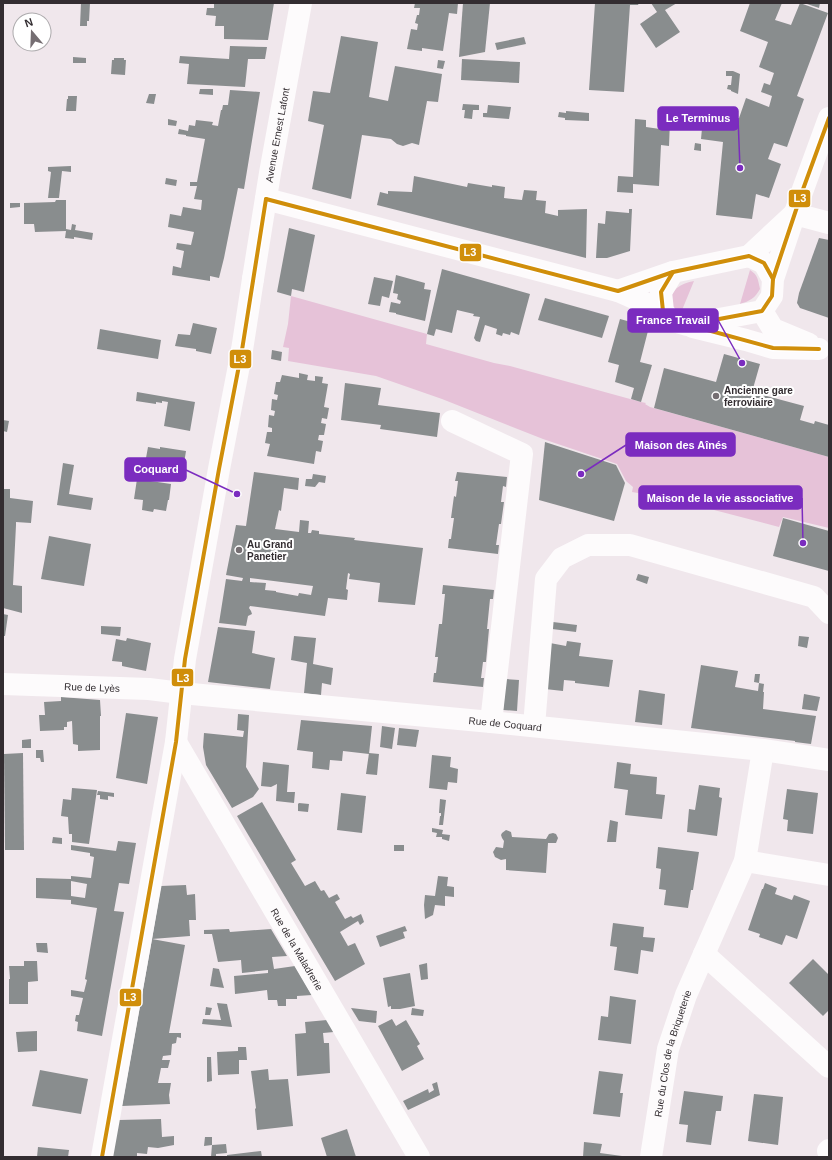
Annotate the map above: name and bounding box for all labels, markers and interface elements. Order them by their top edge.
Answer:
north arrow [12,12,52,52]
text: N [23,16,35,30]
street label: Avenue Ernest Lafont [264,87,291,183]
callout: Le Terminus [658,107,738,130]
text: Le Terminus [666,112,730,124]
line badge: L3 [788,189,811,208]
text: L3 [794,192,806,204]
line badge: L3 [459,243,482,262]
text: L3 [464,246,476,258]
callout: France Travail [628,309,718,332]
text: France Travail [636,314,710,326]
line badge: L3 [229,349,252,369]
text: L3 [234,353,246,365]
place label: Ancienne gare ferroviaire [724,385,793,408]
marker: Ancienne gare ferroviaire [711,391,721,401]
callout: Maison des Aînés [626,433,735,456]
text: Maison des Aînés [635,439,727,451]
callout: Coquard [125,458,186,481]
text: Coquard [133,463,179,475]
callout: Maison de la vie associative [639,486,802,509]
text: Maison de la vie associative [647,492,793,504]
place label: Au Grand Panetier [247,539,293,562]
marker: Au Grand Panetier [234,545,244,555]
line badge: L3 [171,668,194,687]
text: L3 [177,672,189,684]
street label: Rue de Lyès [64,681,120,694]
street label: Rue de Coquard [468,715,542,733]
street label: Rue de la Maladrerie [269,906,325,993]
line badge: L3 [119,988,142,1007]
street label: Rue du Clos de la Briqueterie [652,988,694,1118]
text: L3 [124,991,136,1003]

